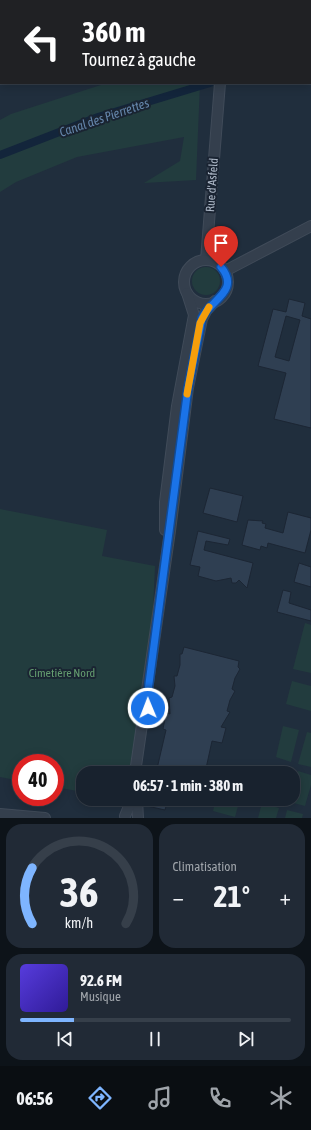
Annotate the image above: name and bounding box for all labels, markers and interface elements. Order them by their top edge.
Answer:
icon: left [16,16,68,68]
text: 360 m [82,16,145,48]
text: Tournez à gauche [82,49,196,70]
water label: Canal des Pierrettes [57,95,151,140]
street label: Rue d'Asfeld [203,157,221,213]
pin [204,226,238,267]
icon: arrive [210,232,232,254]
park label: Cimetière Nord [29,666,95,680]
position arrow [127,687,169,729]
speed limit sign: 40 [12,754,64,806]
text: 06:57 · 1 min · 380 m [133,777,243,794]
text: Climatisation [173,859,237,874]
text: 36 [60,868,99,916]
text: 21° [214,879,250,913]
text: − [173,884,184,910]
text: + [280,884,291,910]
text: km/h [65,915,93,931]
text: 92.6 FM [80,972,122,989]
text: Musique [80,989,121,1004]
icon: previous [54,1028,76,1050]
icon: pause [144,1028,166,1050]
icon: next [235,1028,257,1050]
icon: directions [86,1084,114,1112]
icon: music [146,1084,174,1112]
icon: phone [206,1084,234,1112]
icon: climate [267,1084,295,1112]
text: 06:56 [16,1088,53,1109]

